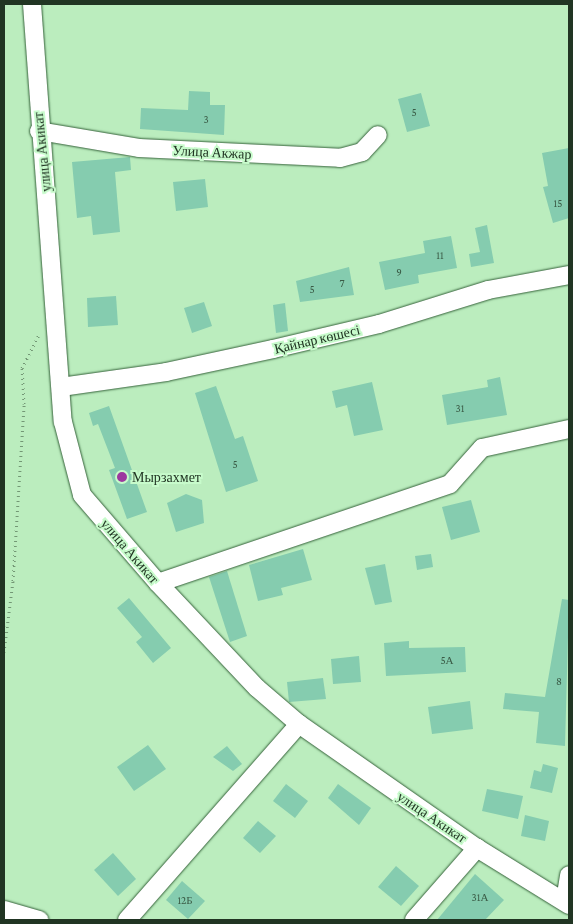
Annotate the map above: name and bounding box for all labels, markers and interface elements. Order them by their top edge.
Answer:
house number: 5 [411,105,417,119]
street label: улица Акикат [29,111,55,193]
house number: 3 [203,112,209,126]
street label: Улица Акжар [172,142,252,162]
house number: 15 [554,196,562,210]
house number: 11 [436,248,444,262]
house number: 9 [396,265,402,279]
house number: 7 [339,276,345,290]
house number: 5 [309,282,315,296]
street label: Қайнар көшесі [272,321,362,357]
house number: 31 [456,401,464,415]
house number: 5 [232,457,238,471]
place label: Мырзахмет [132,469,201,485]
marker: Мырзахмет [116,471,128,483]
street label: улица Акикат [97,515,163,587]
house number: 5А [440,653,454,667]
house number: 8 [556,674,562,688]
street label: улица Акикат [394,788,470,846]
house number: 31А [472,890,488,904]
house number: 12Б [177,893,193,907]

